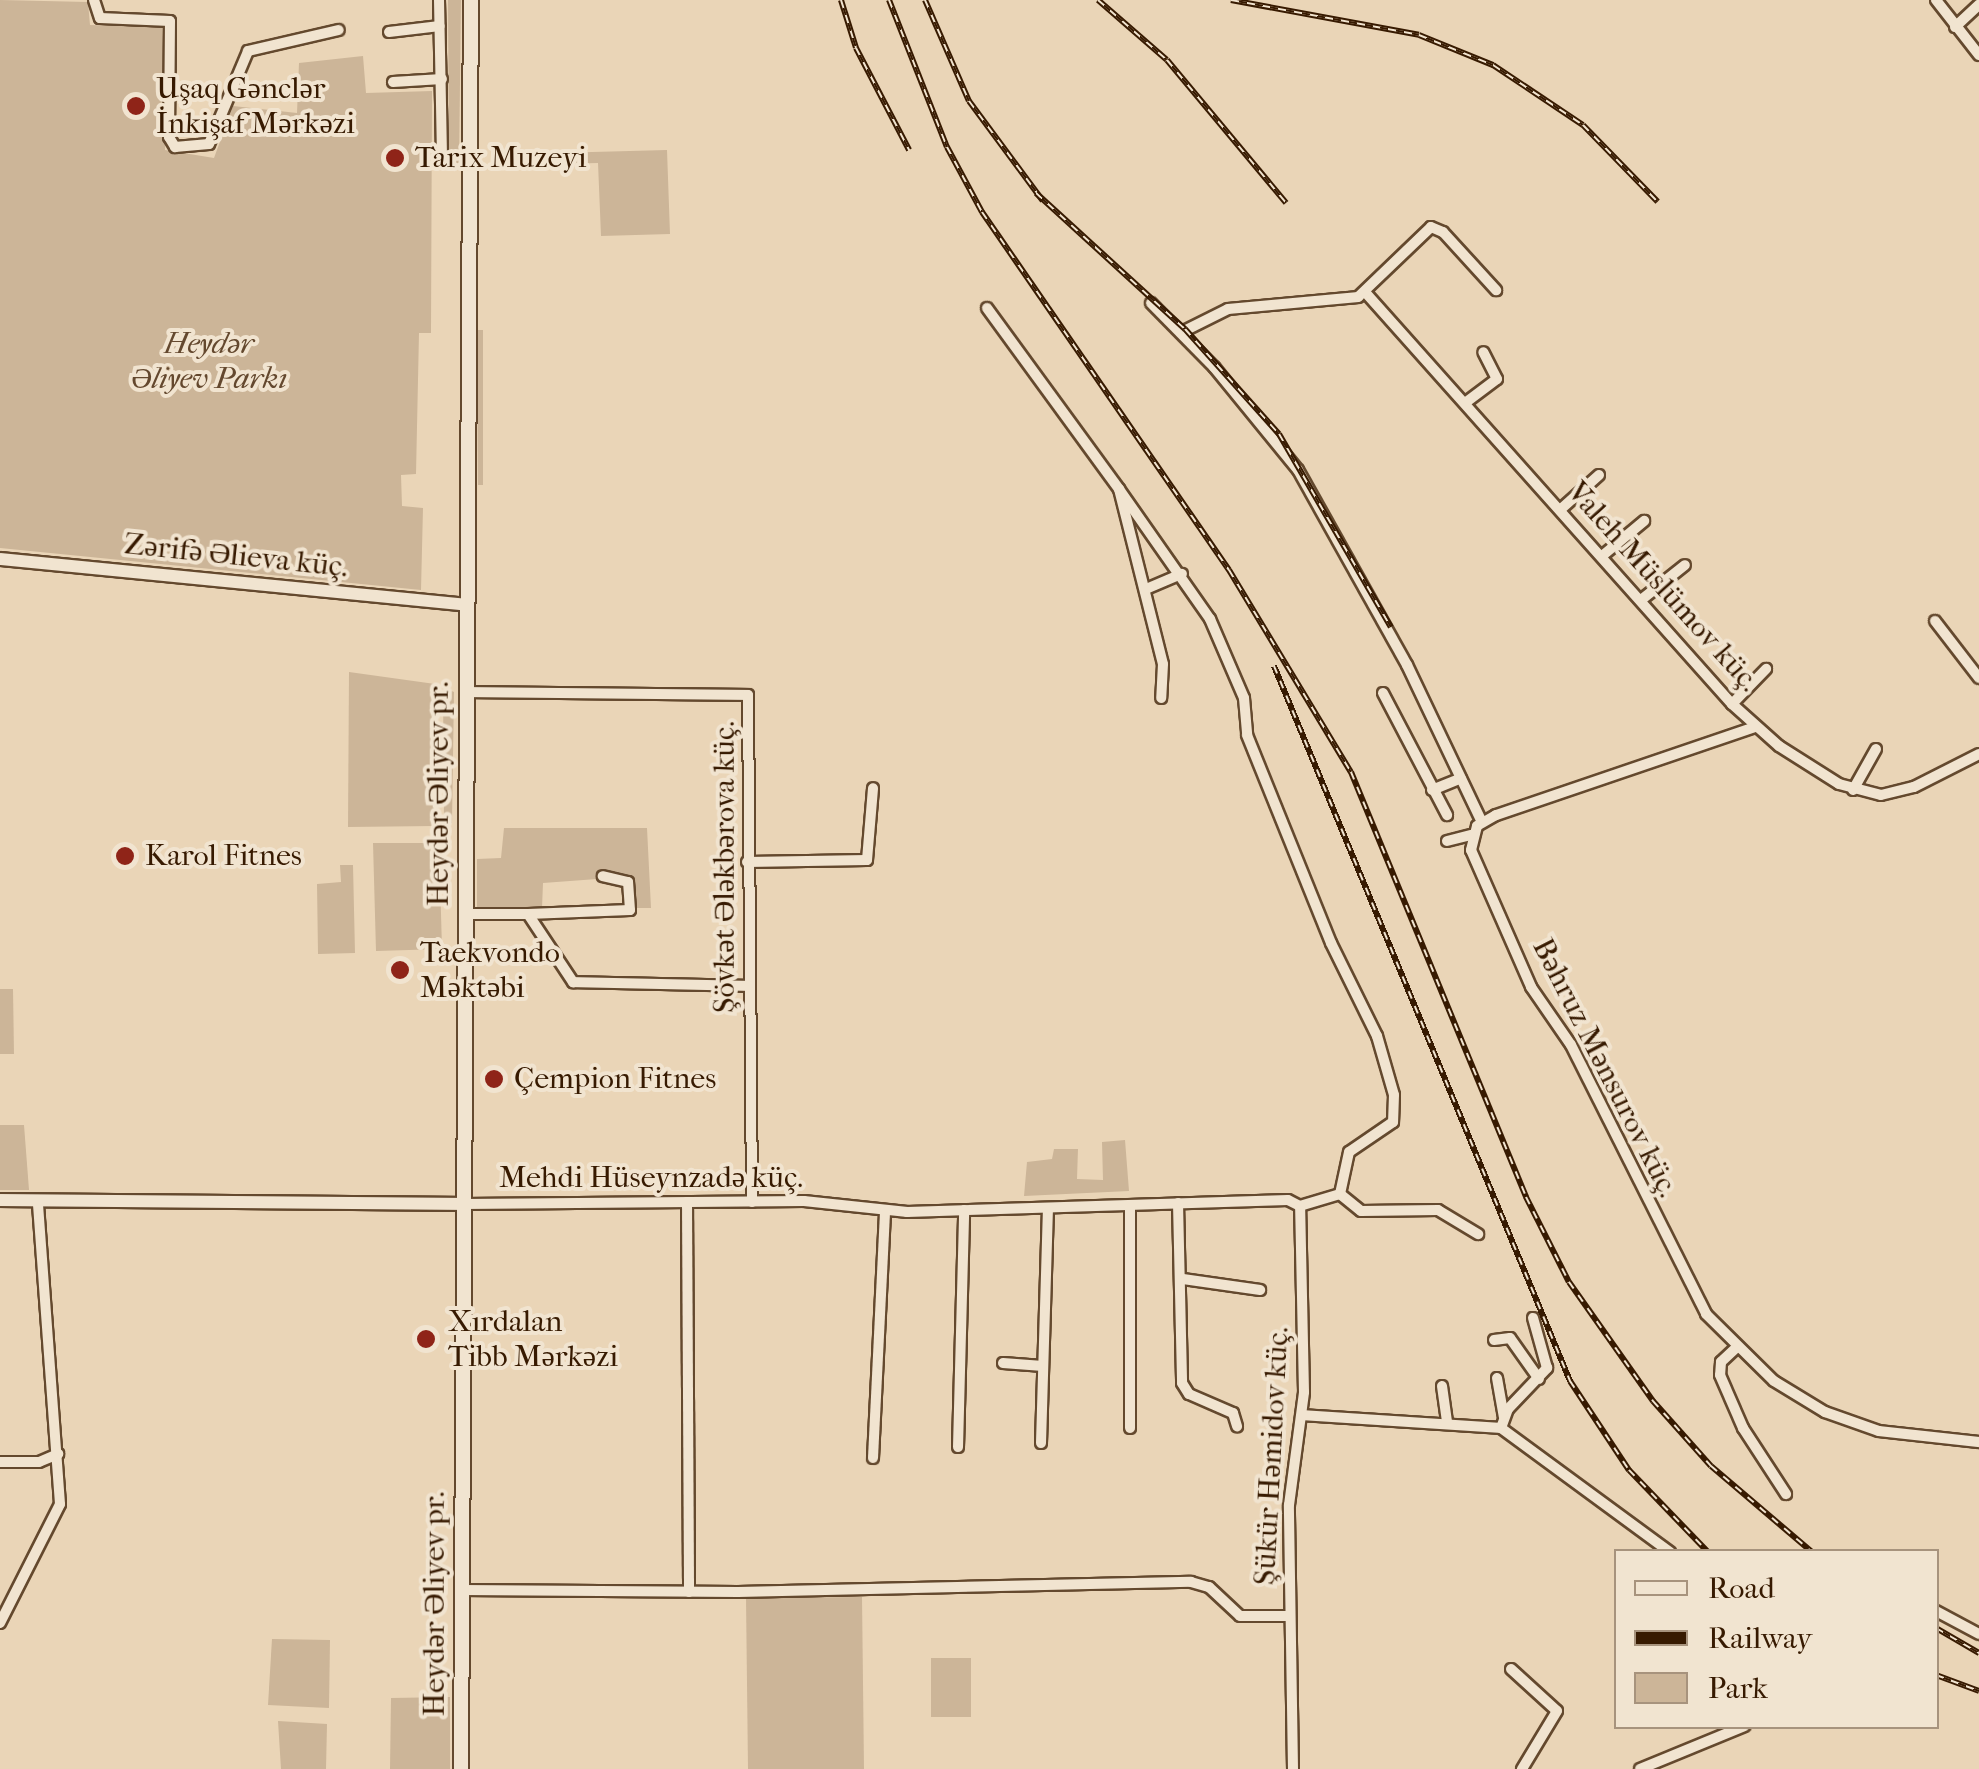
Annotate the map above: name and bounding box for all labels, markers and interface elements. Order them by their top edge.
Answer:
place label: Uşaq Gənclər İnkişaf Mərkəzi [156,71,355,142]
marker: Uşaq Gənclər İnkişaf Mərkəzi [125,95,147,117]
place label: Tarix Muzeyi [415,140,587,176]
marker: Tarix Muzeyi [384,147,406,169]
park label: Heydər Əliyev Parkı [131,326,287,396]
street label: Valeh Müslümov küç. [1559,475,1767,699]
street label: Zərifə Əlieva küç. [122,526,350,586]
street label: Heydər Əliyev pr. [421,682,457,906]
street label: Şövkət Ələkbərova küç. [707,721,743,1013]
place label: Karol Fitnes [145,838,302,874]
marker: Karol Fitnes [114,845,136,867]
street label: Bəhruz Mənsurov küç. [1524,933,1686,1203]
place label: Taekvondo Məktəbi [420,935,560,1006]
marker: Taekvondo Məktəbi [389,959,411,981]
place label: Çempion Fitnes [514,1061,716,1097]
marker: Çempion Fitnes [483,1068,505,1090]
street label: Mehdi Hüseynzadə küç. [499,1160,803,1196]
place label: Xırdalan Tibb Mərkəzi [448,1304,618,1374]
marker: Xırdalan Tibb Mərkəzi [413,1326,439,1352]
street label: Şükür Həmidov küç. [1247,1326,1297,1586]
street label: Heydər Əliyev pr. [417,1492,453,1716]
legend [1614,1549,1939,1729]
text: Road [1708,1571,1775,1606]
text: Railway [1708,1621,1812,1656]
text: Park [1708,1671,1768,1706]

